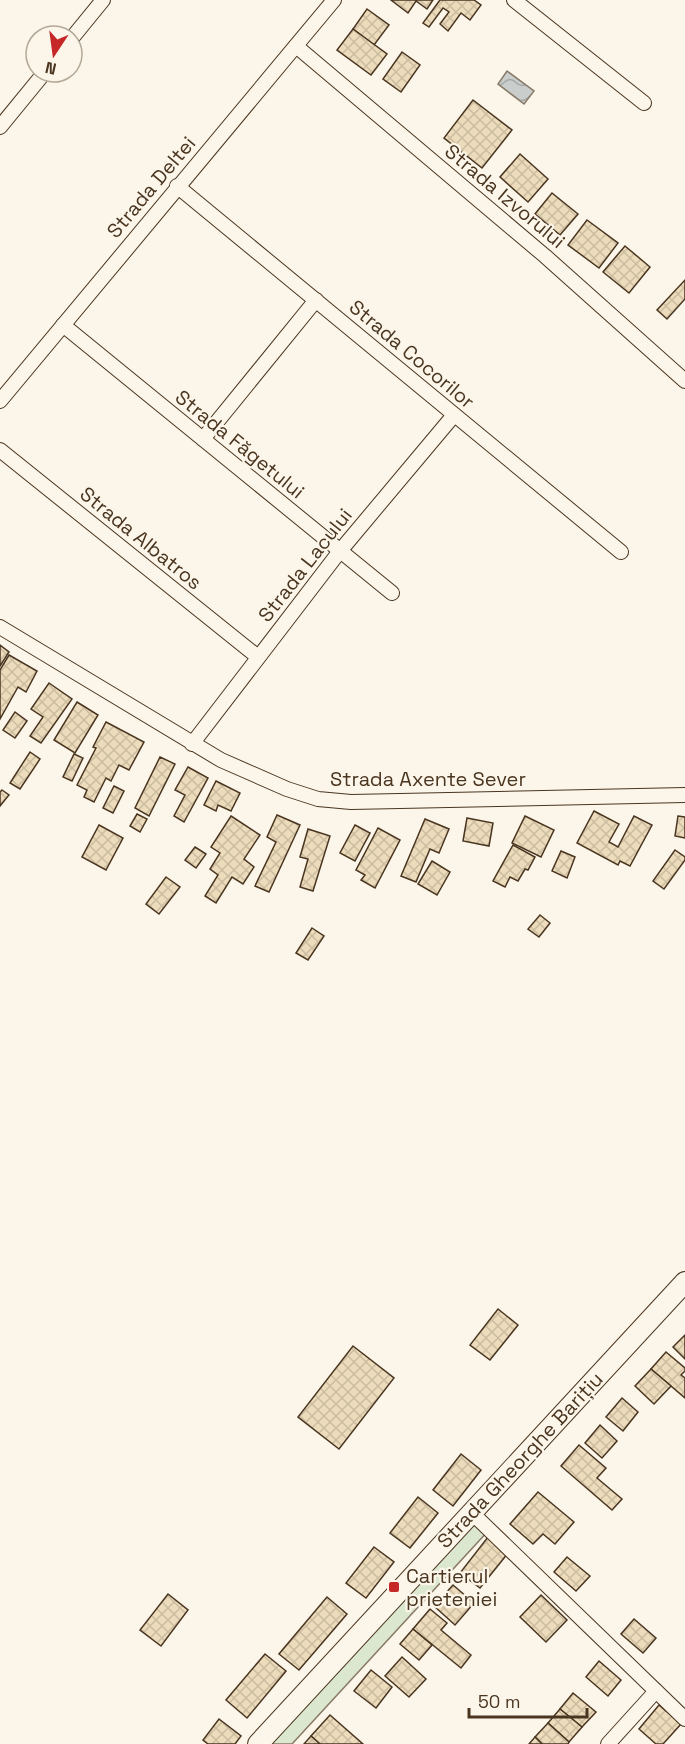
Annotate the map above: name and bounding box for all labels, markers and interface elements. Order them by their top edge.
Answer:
north arrow [24,24,84,84]
text: N [43,57,58,80]
street label: Strada Deltei [101,131,201,243]
street label: Strada Izvorului [439,138,571,254]
street label: Strada Cocorilor [344,294,480,414]
street label: Strada Făgetului [170,384,310,504]
street label: Strada Albatros [75,481,207,595]
street label: Strada Lacului [252,503,358,627]
street label: Strada Axente Sever [330,766,526,792]
street label: Strada Gheorghe Barițiu [431,1366,609,1554]
place label: Cartierul prieteniei [406,1563,497,1612]
marker: Cartierul prieteniei [387,1580,401,1594]
scale bar [469,1681,588,1719]
text: 50 m [478,1690,520,1713]

